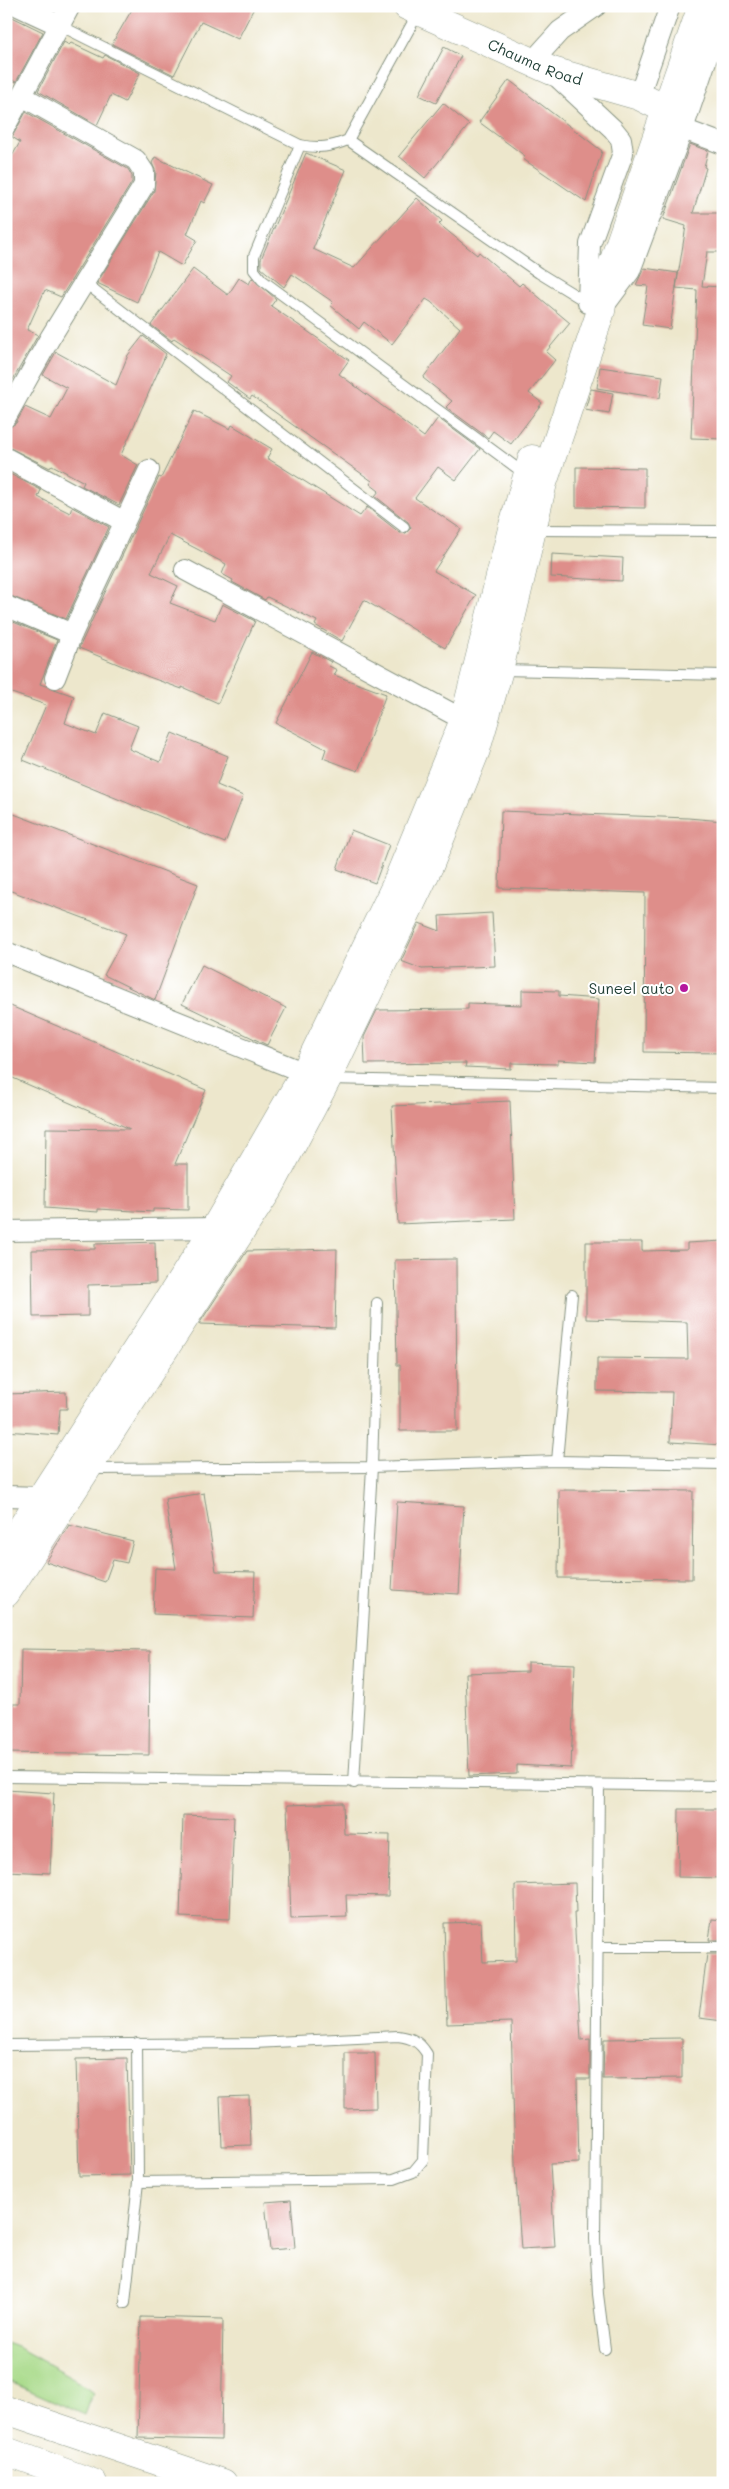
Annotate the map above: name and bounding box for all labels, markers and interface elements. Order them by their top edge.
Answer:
street label: Chauma Road [485,34,585,89]
place label: Suneel auto [589,978,674,998]
marker: Suneel auto [678,982,690,994]

